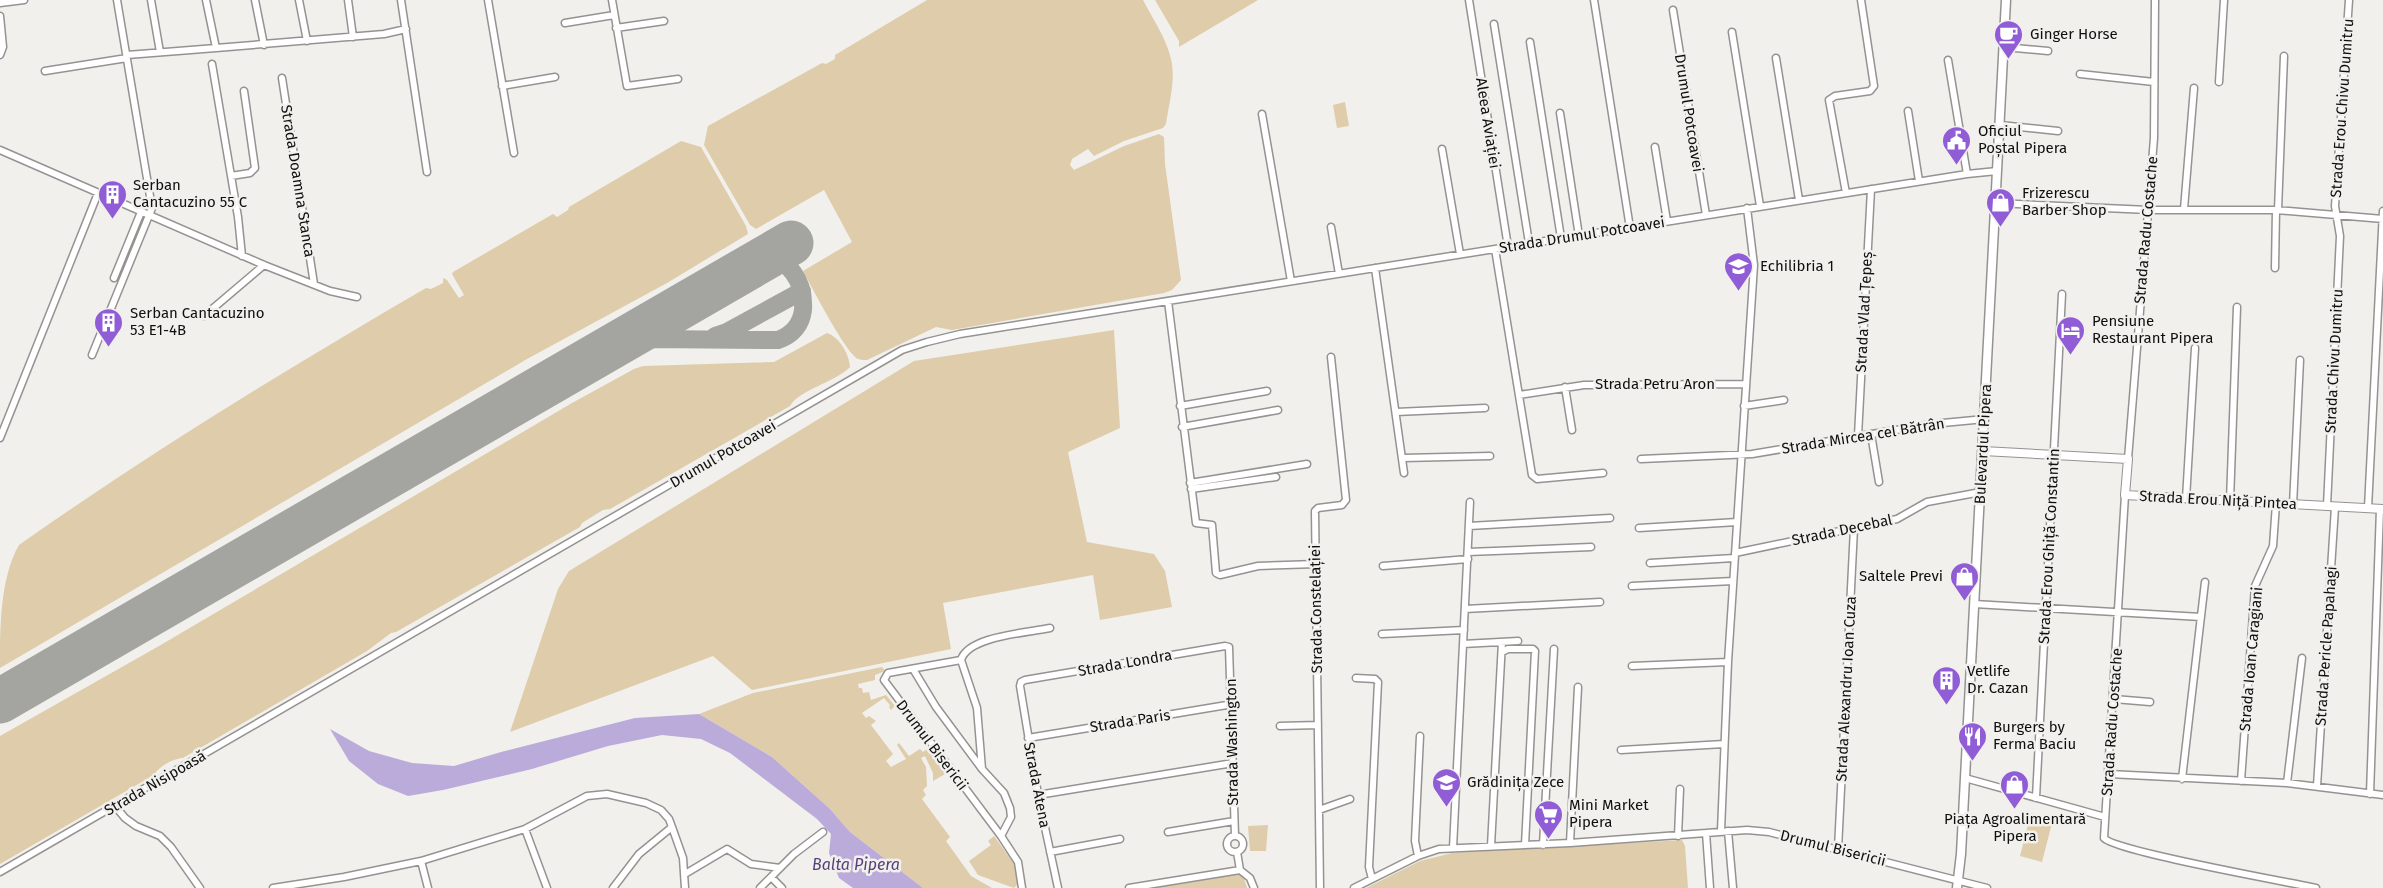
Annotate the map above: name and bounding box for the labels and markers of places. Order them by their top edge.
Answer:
cafe icon: Ginger Horse [1993,18,2025,60]
place label: Ginger Horse [2030,25,2118,43]
place label: Oficiul Poștal Pipera [1978,122,2067,158]
public building icon: Oficiul Poștal Pipera [1941,124,1973,166]
place label: Serban Cantacuzino 55 C [133,176,248,211]
building icon: Serban Cantacuzino 55 C [96,178,128,220]
place label: Frizerescu Barber Shop [2022,184,2107,219]
shop icon: Frizerescu Barber Shop [1985,186,2017,228]
school or university icon: Echilibria 1 [1723,250,1755,292]
place label: Echilibria 1 [1760,257,1834,275]
place label: Serban Cantacuzino 53 E1-4B [130,304,265,339]
building icon: Serban Cantacuzino 53 E1-4B [93,306,125,348]
place label: Pensiune Restaurant Pipera [2092,312,2213,347]
hotel icon: Pensiune Restaurant Pipera [2055,314,2087,356]
shop icon: Saltele Previ [1948,560,1980,602]
place label: Saltele Previ [1859,567,1943,585]
place label: Vetlife Dr. Cazan [1967,662,2029,697]
building icon: Vetlife Dr. Cazan [1930,664,1962,706]
place label: Burgers by Ferma Baciu [1993,718,2076,753]
restaurant icon: Burgers by Ferma Baciu [1956,720,1988,762]
school or university icon: Grădinița Zece [1430,766,1462,808]
shop icon: Piața Agroalimentară Pipera [1999,768,2031,810]
place label: Grădinița Zece [1467,773,1564,792]
place label: Mini Market Pipera [1569,796,1649,831]
supermarket icon: Mini Market Pipera [1532,798,1564,840]
place label: Piața Agroalimentară Pipera [1944,810,2086,845]

